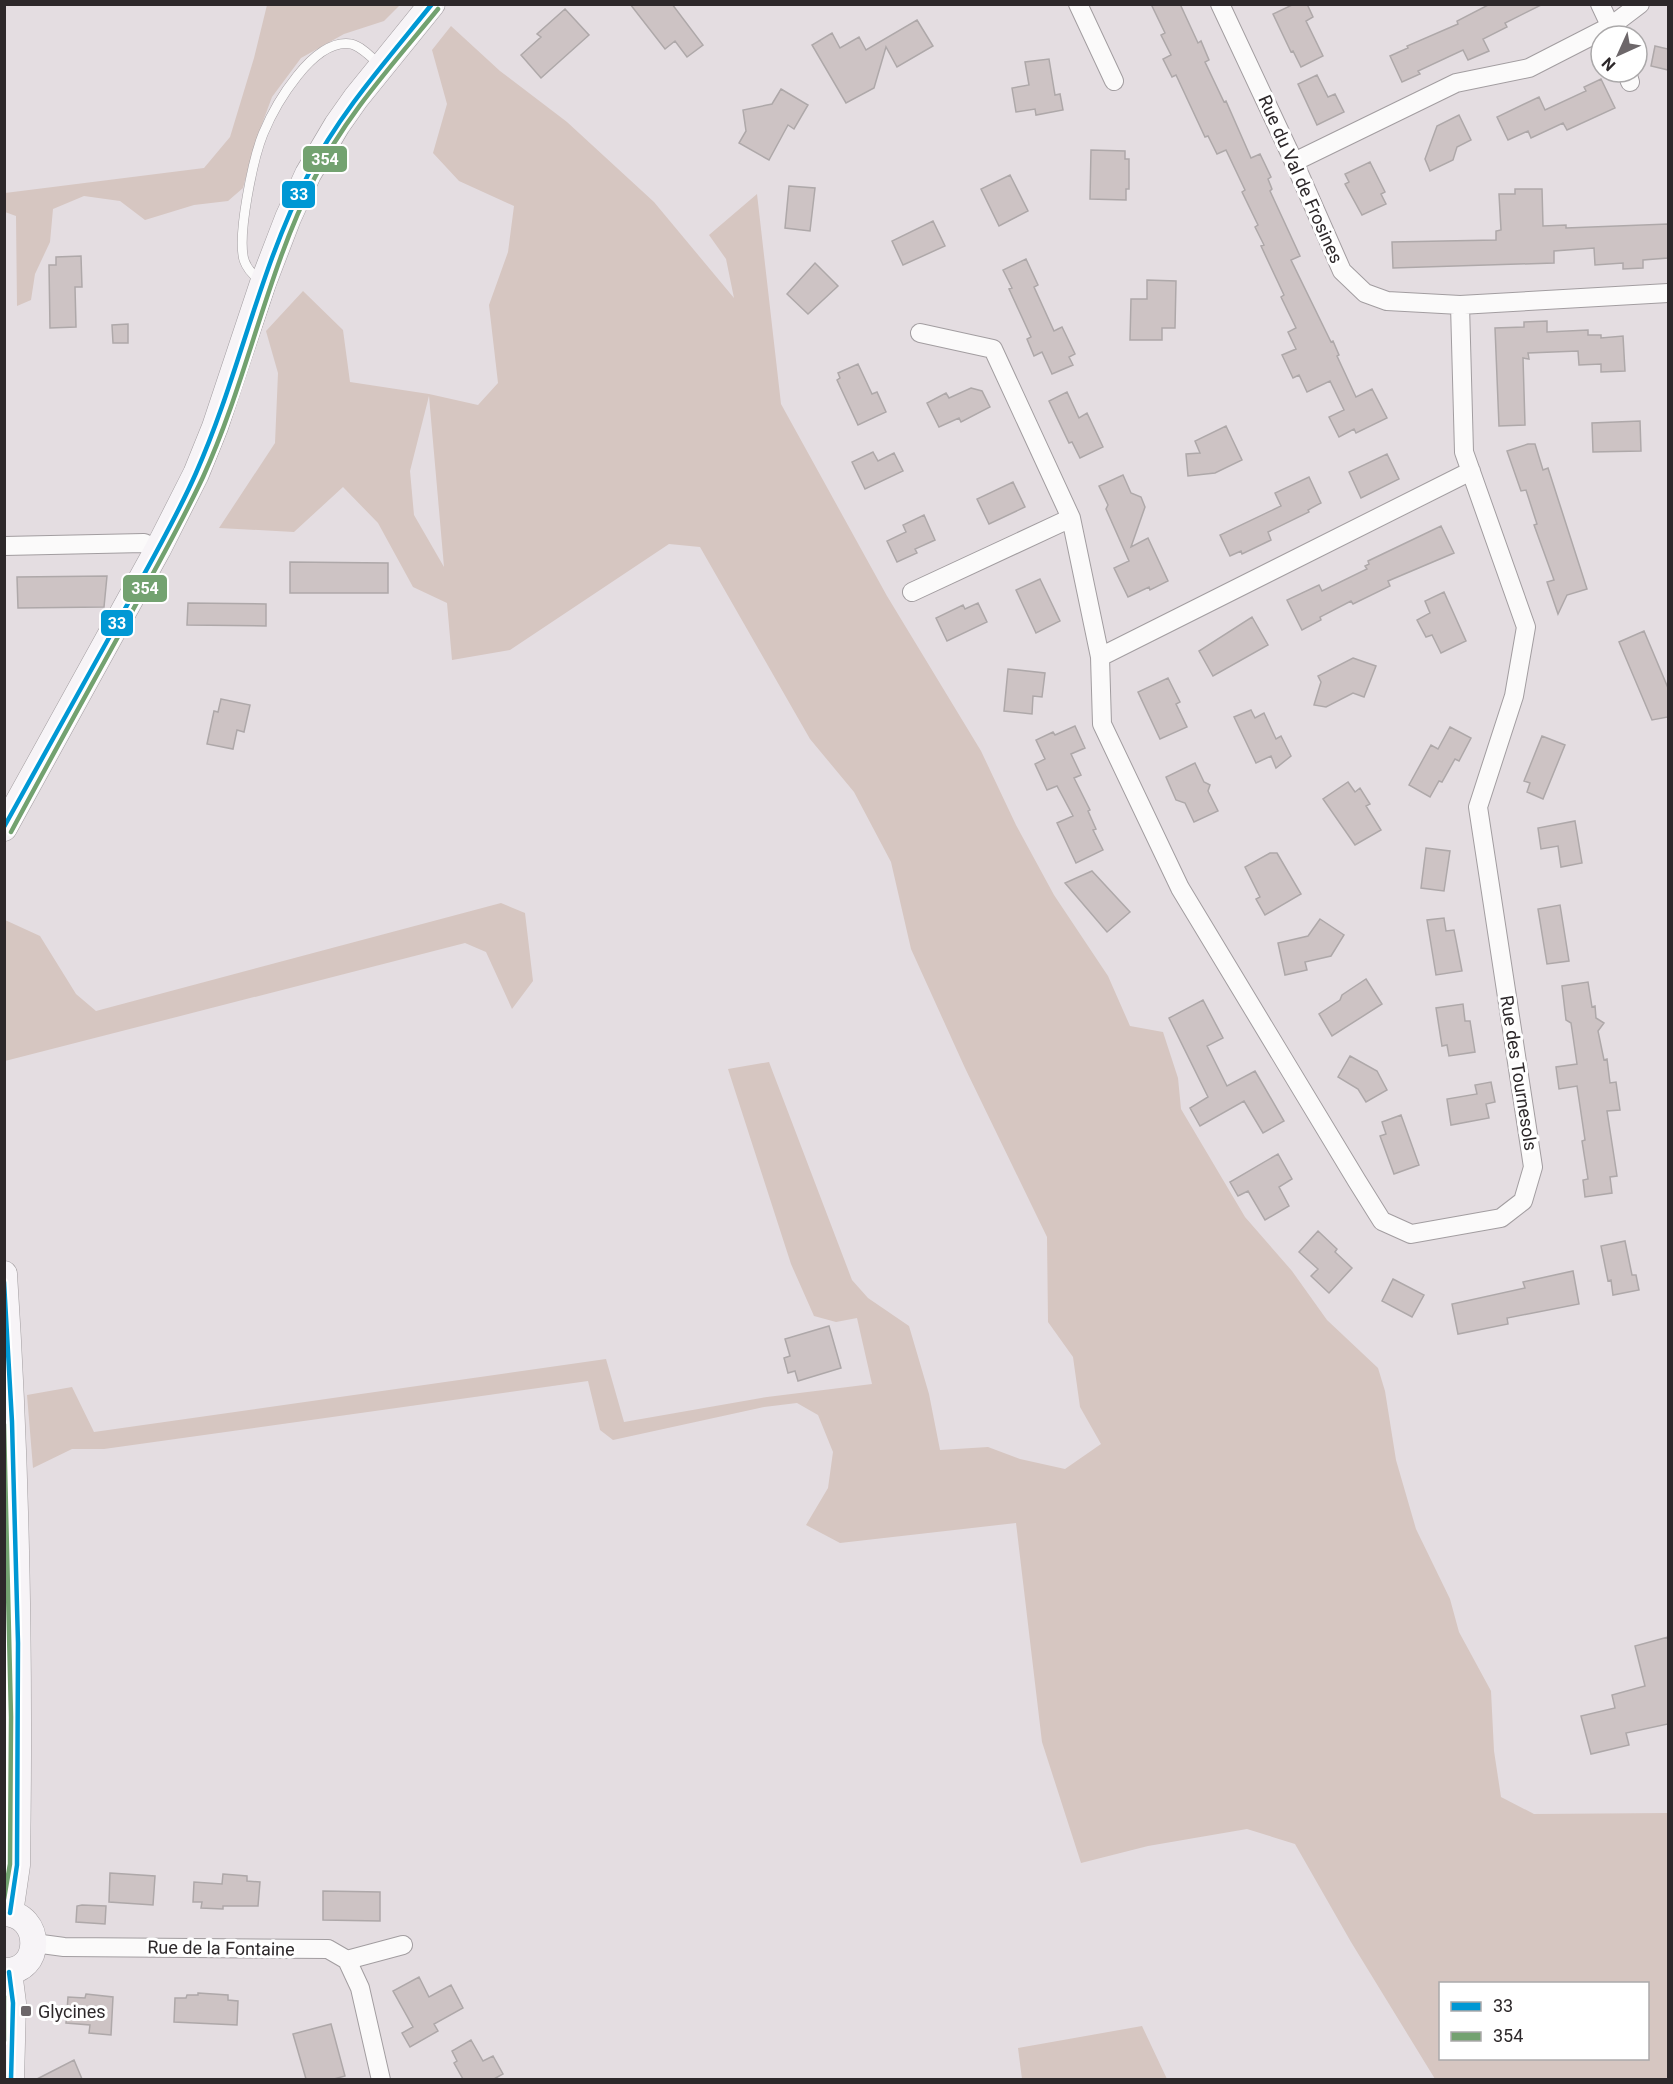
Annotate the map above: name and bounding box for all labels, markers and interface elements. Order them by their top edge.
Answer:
north arrow [1589,24,1649,84]
text: N [1598,54,1619,75]
street label: Rue du Val de Frosines [1254,92,1348,266]
line badge: 354 [302,145,348,173]
text: 354 [311,150,339,169]
line badge: 33 [281,180,316,209]
text: 33 [290,185,308,204]
line badge: 354 [122,574,168,603]
text: 354 [131,579,159,598]
line badge: 33 [100,609,134,637]
text: 33 [108,614,126,633]
street label: Rue des Tournesols [1496,994,1542,1152]
street label: Rue de la Fontaine [147,1936,295,1960]
legend [1439,1982,1649,2060]
text: 33 [1493,1995,1513,2016]
place label: Glycines [38,2001,106,2022]
marker: Glycines [19,2004,33,2018]
text: 354 [1493,2025,1523,2046]

